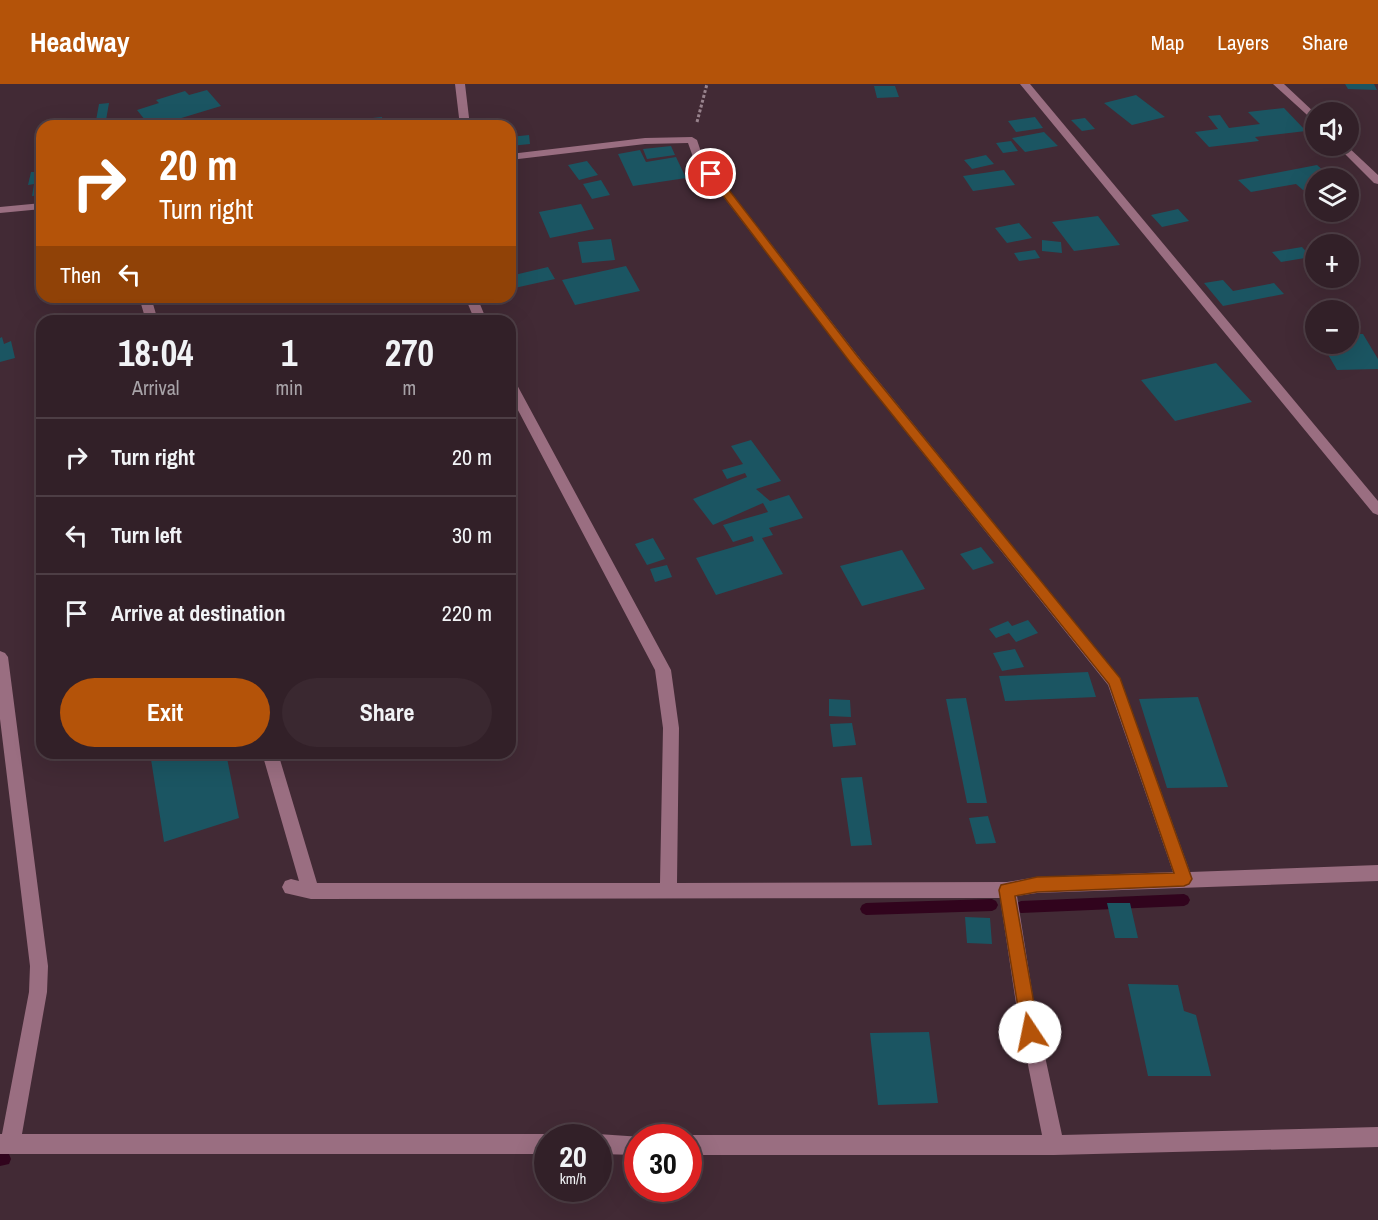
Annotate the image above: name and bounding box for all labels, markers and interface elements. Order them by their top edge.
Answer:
text: Headway [30,23,130,61]
text: Map [1151,28,1184,57]
text: Layers [1217,28,1269,57]
text: Share [1302,28,1348,57]
map controls [1305,102,1359,354]
button: sound [1305,102,1359,156]
text: 20 m [159,137,238,193]
icon: right [60,144,138,222]
pin [685,148,736,199]
icon: arrive [694,157,727,190]
button: layers [1305,168,1359,222]
text: Turn right [159,191,253,227]
button: + [1305,234,1359,288]
icon: left [113,258,146,291]
text: Then [60,260,101,290]
button: − [1305,300,1359,354]
text: 18:04 [118,329,193,377]
text: 1 [281,329,297,377]
text: 270 [385,329,434,377]
text: Arrival [132,374,179,401]
text: min [275,374,303,401]
text: m [403,374,416,401]
icon: right [60,441,93,474]
text: Turn right [111,442,195,472]
text: 20 m [452,442,492,472]
icon: left [60,519,93,552]
text: Turn left [111,520,182,550]
text: 30 m [452,520,492,550]
icon: arrive [60,597,93,630]
text: Arrive at destination [111,598,285,628]
text: 220 m [442,598,492,628]
button: Exit [60,678,270,747]
button: Share [282,678,492,747]
position arrow [998,1000,1062,1064]
speed limit sign: 30 [624,1124,702,1202]
text: 20 [559,1136,587,1176]
text: km/h [560,1168,586,1189]

